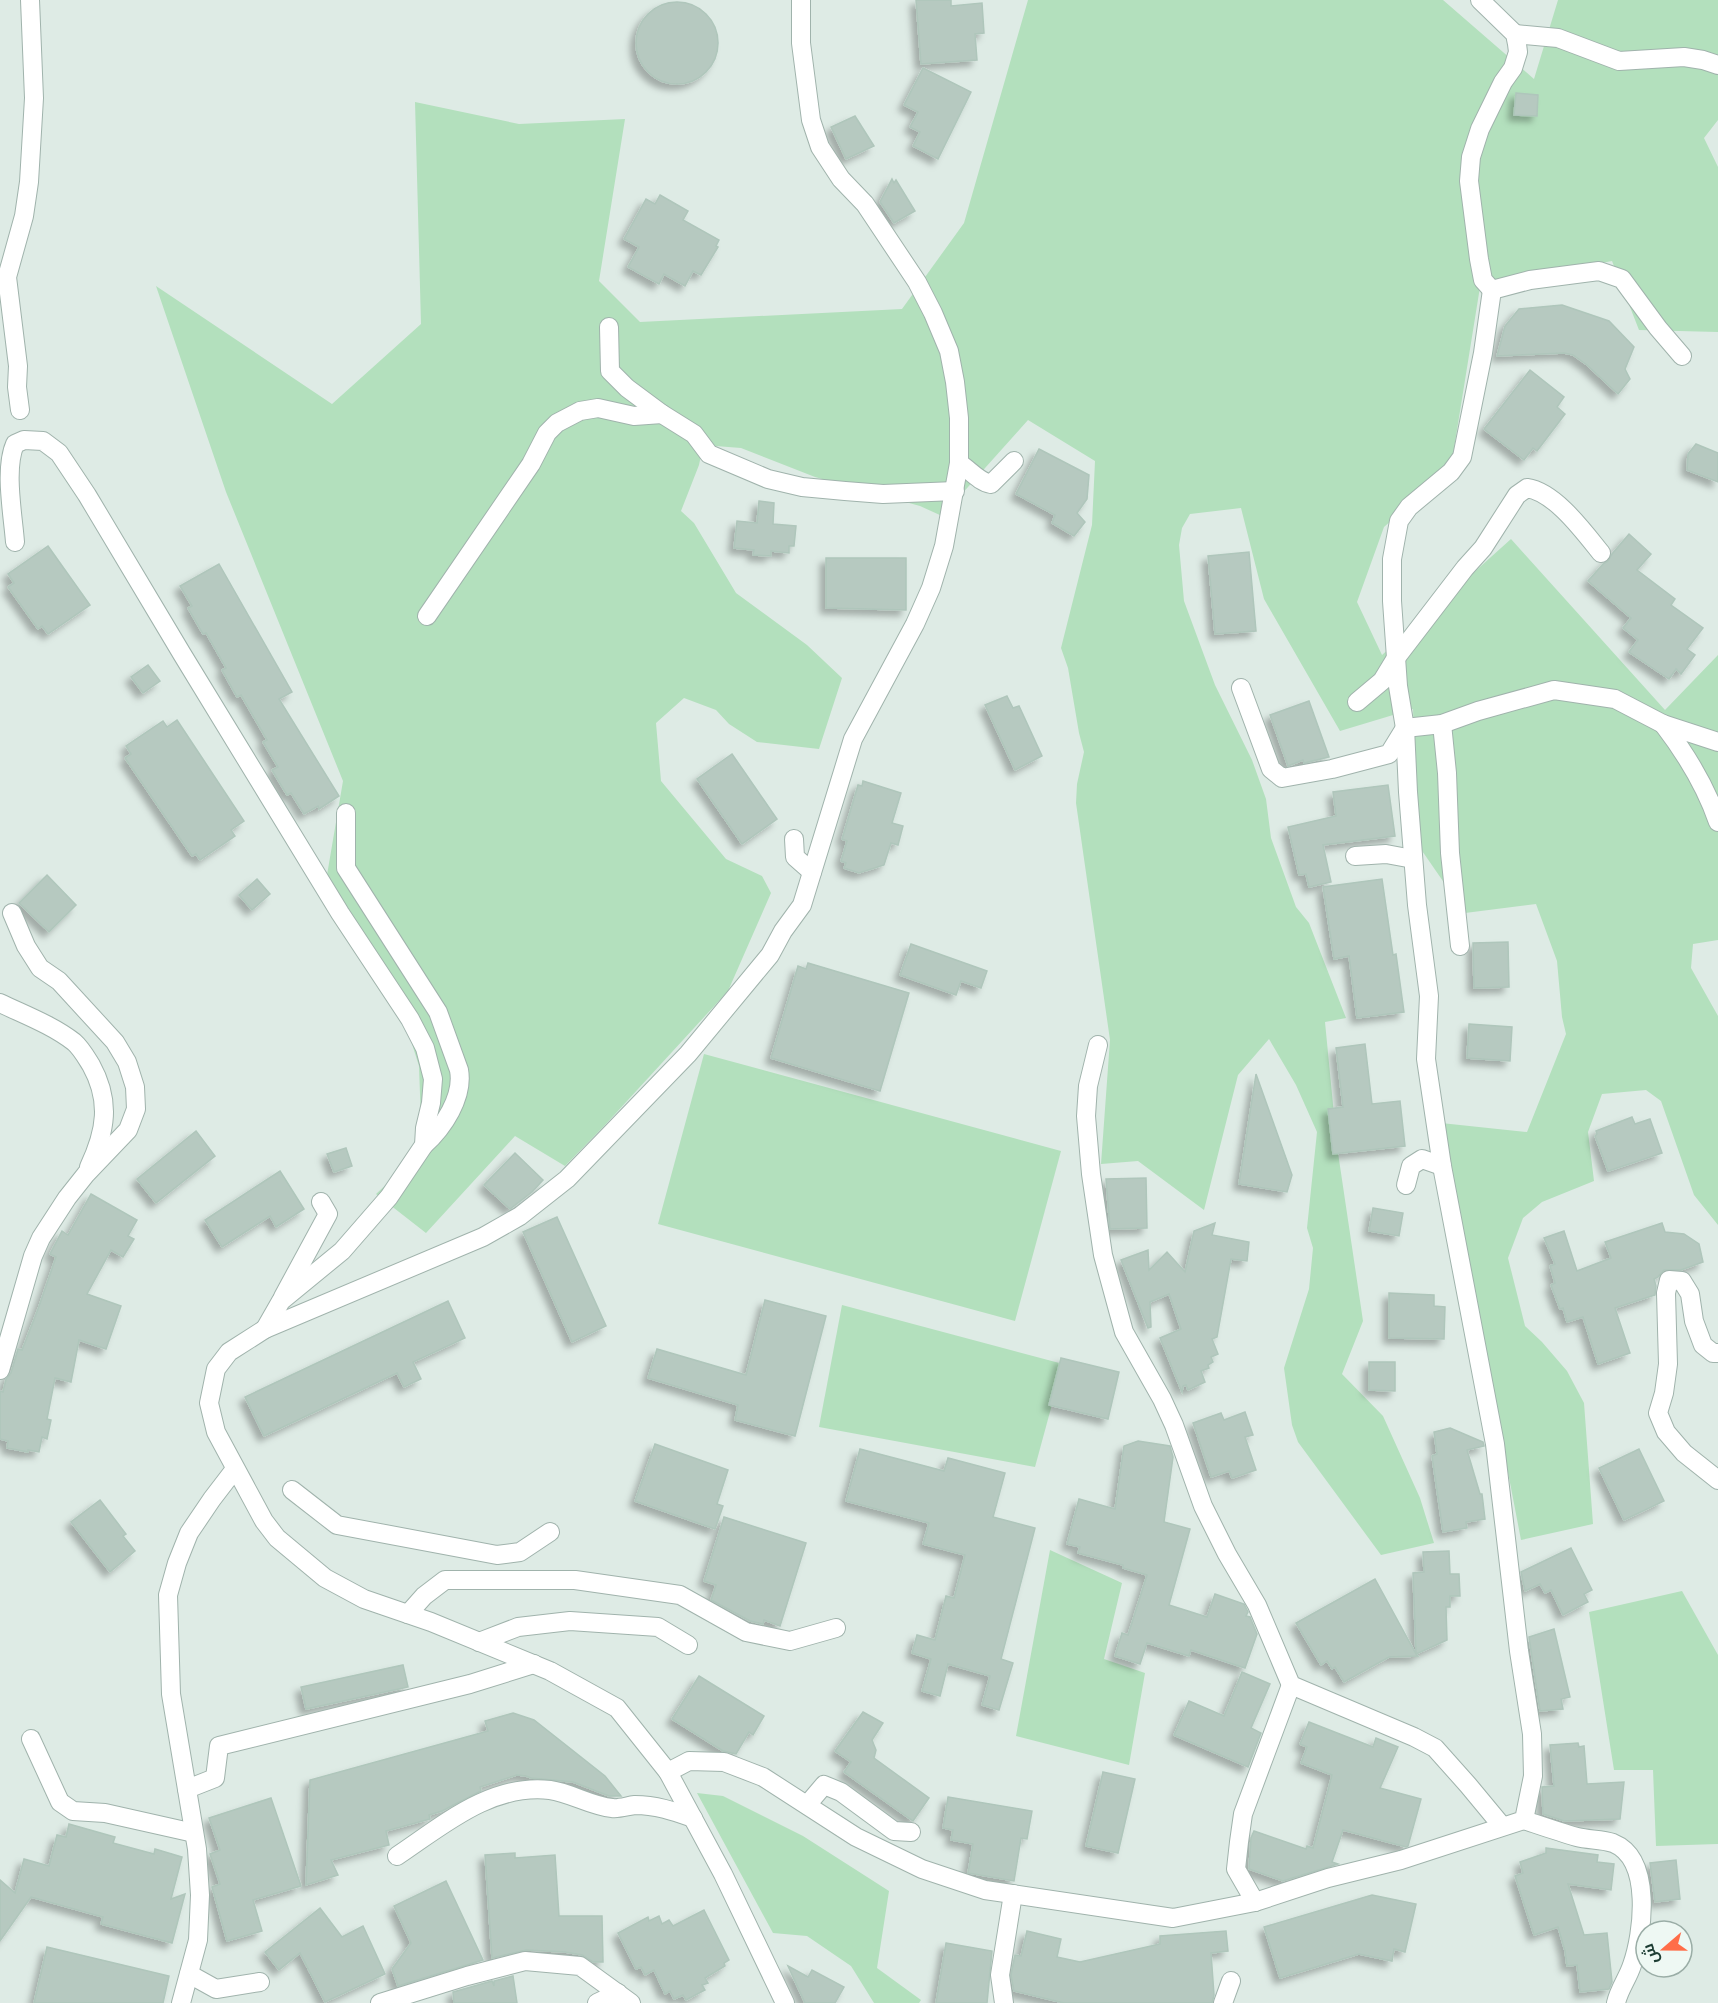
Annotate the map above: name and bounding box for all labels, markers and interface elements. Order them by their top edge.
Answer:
north arrow [1634,1919,1694,1979]
text: ش [1637,1941,1663,1967]

